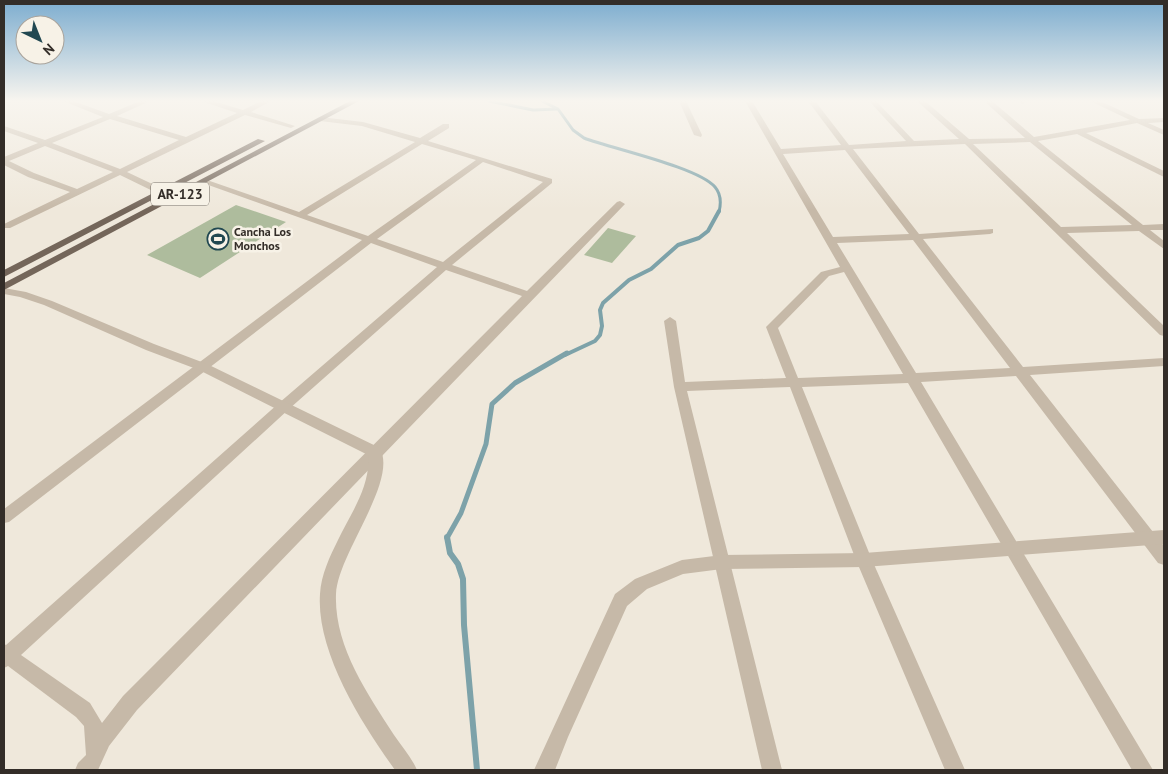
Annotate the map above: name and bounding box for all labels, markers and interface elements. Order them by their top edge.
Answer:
north arrow [15,15,65,65]
text: N [39,40,58,59]
road number: AR-123 [151,182,209,205]
place label: Cancha Los Monchos [234,224,291,253]
sports icon: Cancha Los Monchos [206,227,230,251]

